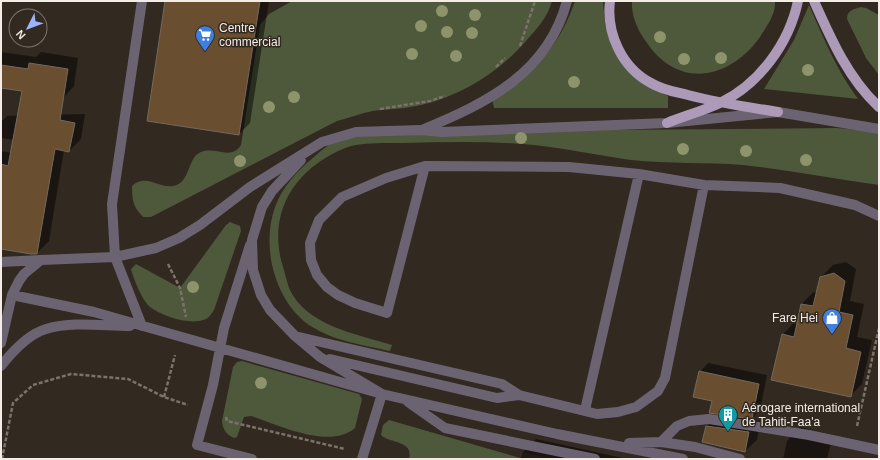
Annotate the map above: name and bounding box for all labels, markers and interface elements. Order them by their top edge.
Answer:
north arrow [8,8,48,48]
place label: Centre commercial [219,21,280,49]
supermarket icon: Centre commercial [194,24,216,52]
text: N [13,28,28,42]
shop icon: Fare Hei [821,307,843,335]
place label: Fare Hei [772,311,818,325]
place label: Aérogare international de Tahiti-Faa'a [742,401,860,429]
building icon: Aérogare international de Tahiti-Faa'a [717,404,739,432]

